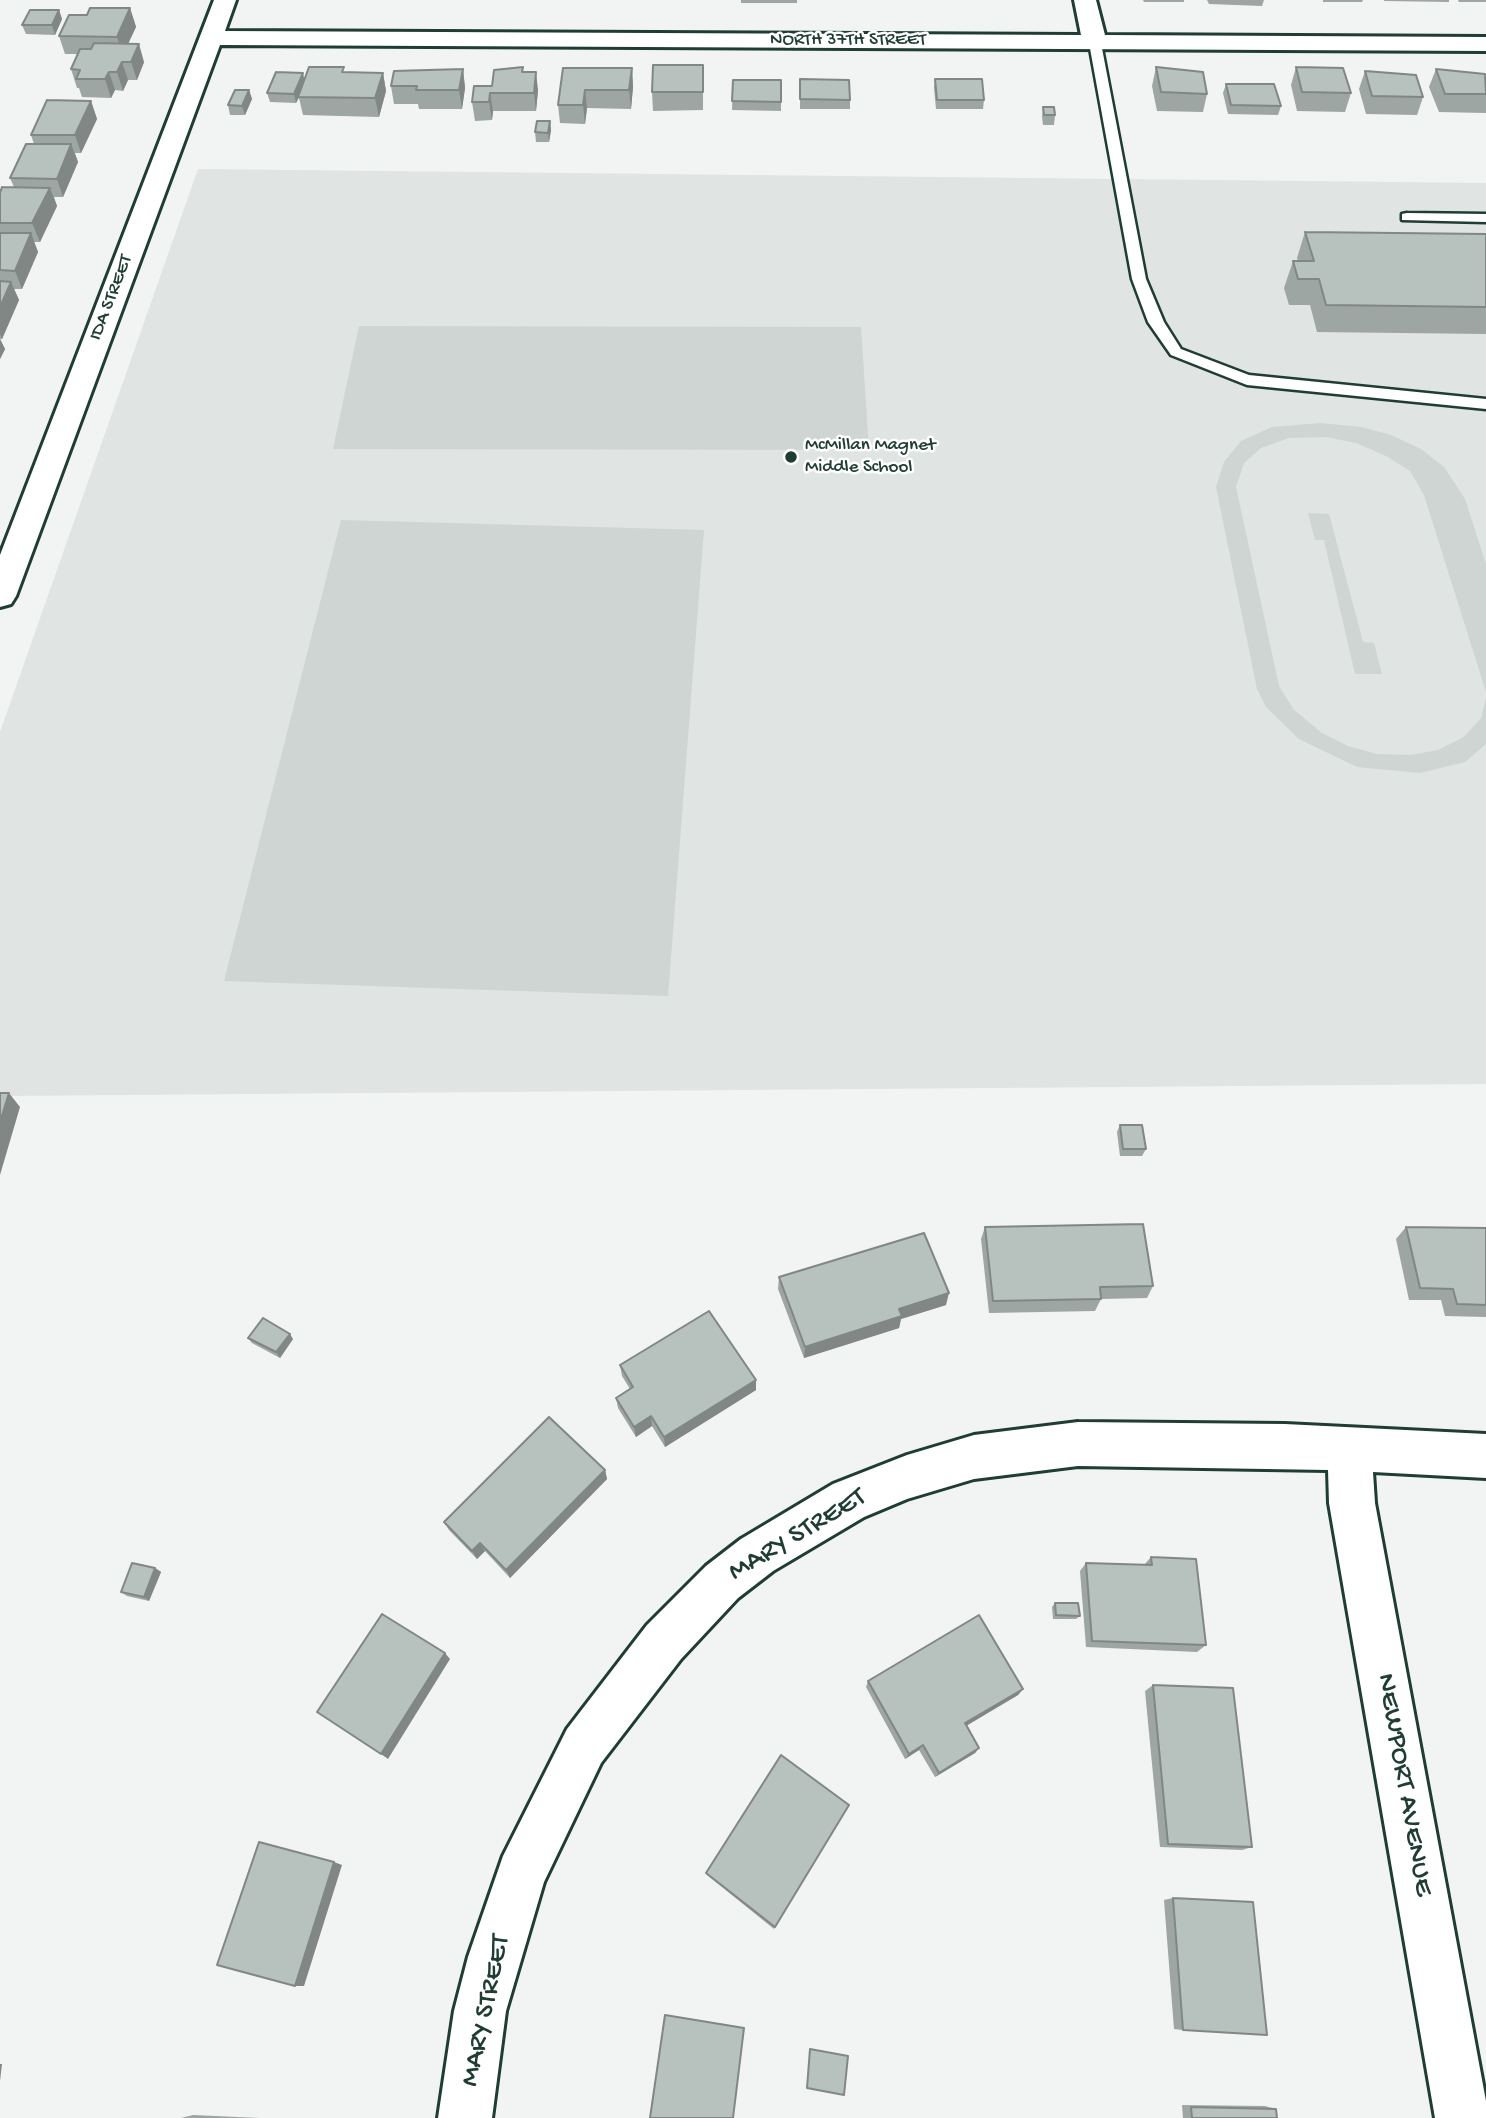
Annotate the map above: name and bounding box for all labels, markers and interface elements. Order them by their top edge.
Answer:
street label: NORTH 37TH STREET [770,30,926,52]
street label: IDA STREET [85,252,139,344]
place label: McMillan Magnet Middle School [805,435,936,479]
marker: McMillan Magnet Middle School [783,449,799,465]
street label: MARY STREET [723,1482,873,1590]
street label: NEWPORT AVENUE [1367,1671,1439,1899]
street label: MARY STREET [455,1932,519,2090]

